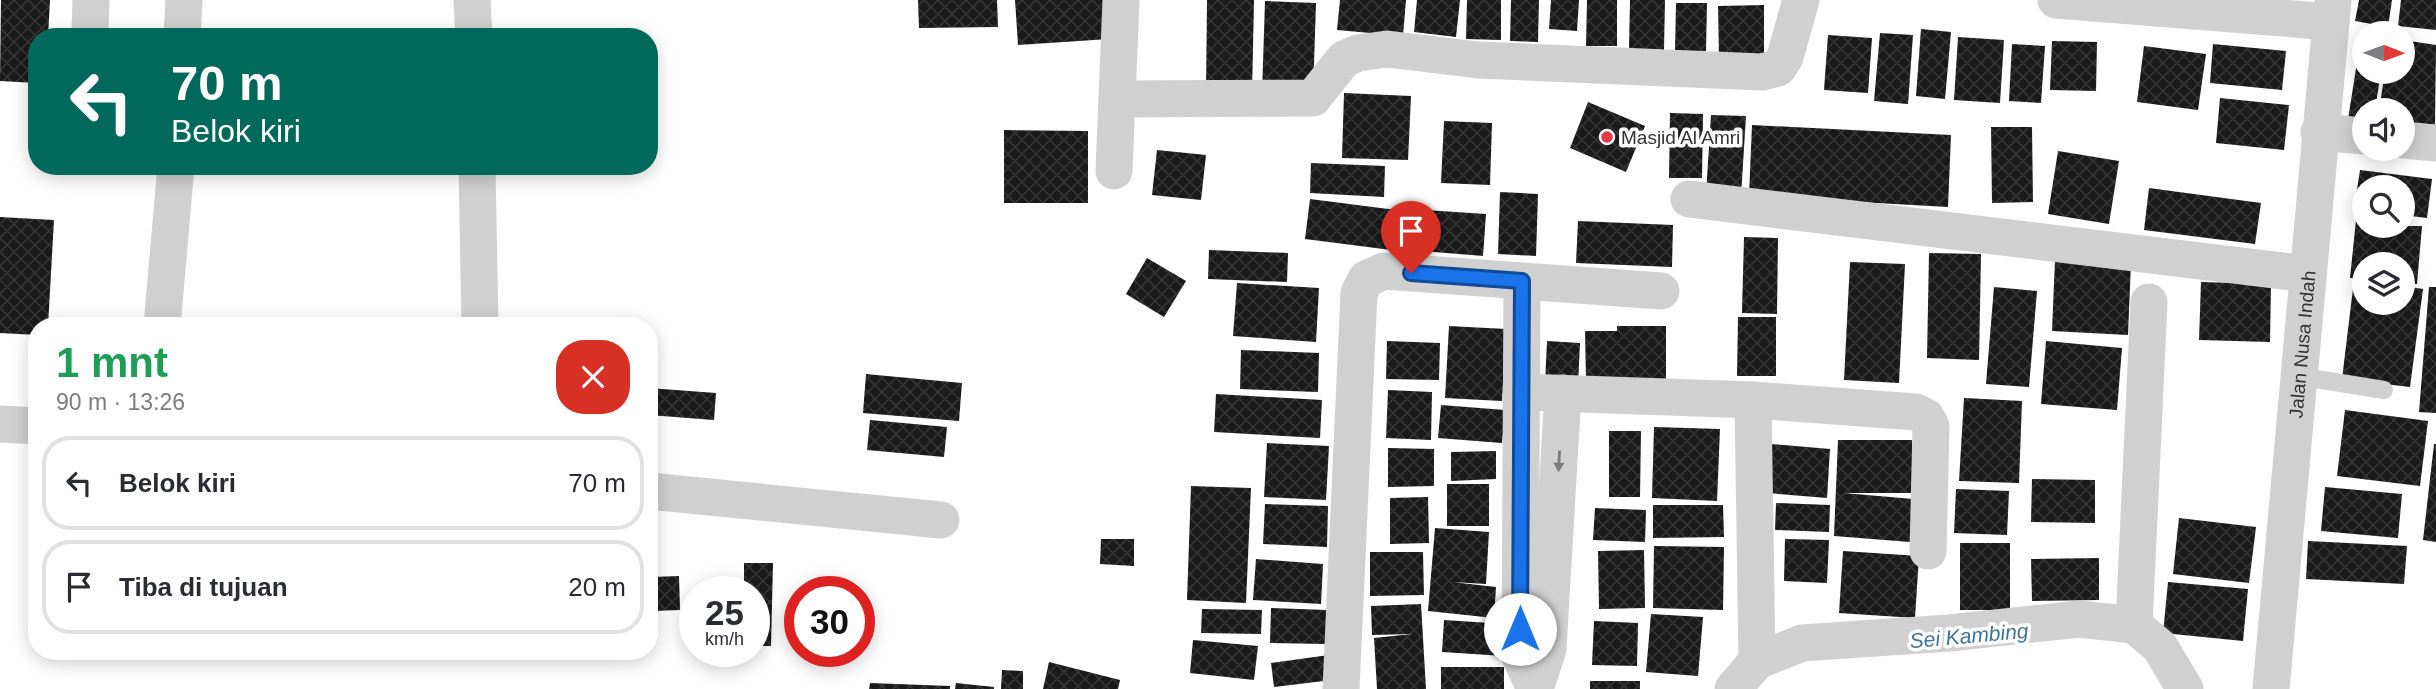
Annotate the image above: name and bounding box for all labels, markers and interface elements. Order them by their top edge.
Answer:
north arrow [2352,21,2415,84]
map controls [2352,21,2415,315]
icon: left [56,56,147,147]
text: 70 m [171,56,283,110]
button: sound [2352,98,2415,161]
text: Belok kiri [171,113,301,149]
place label: Masjid Al Amri [1621,127,1740,148]
marker: Masjid Al Amri [1599,129,1615,145]
button: search [2352,175,2415,238]
pin [1381,201,1441,273]
icon: arrive [1392,212,1430,250]
button: layers [2352,252,2415,315]
street label: Jalan Nusa Indah [2285,270,2320,419]
text: 1 mnt [56,339,168,386]
button: close [556,340,630,414]
text: 90 m · 13:26 [56,389,185,415]
one-way arrow [1554,450,1565,472]
icon: left [60,464,98,502]
text: Belok kiri [119,468,236,498]
text: 70 m [568,468,626,498]
icon: arrive [60,568,98,606]
text: Tiba di tujuan [119,572,288,602]
text: 20 m [568,572,626,602]
speed limit sign: 30 [784,576,875,667]
position arrow [1483,592,1557,666]
text: 25 [705,593,744,632]
water label: Sei Kambing [1909,619,2030,652]
text: km/h [705,629,744,649]

